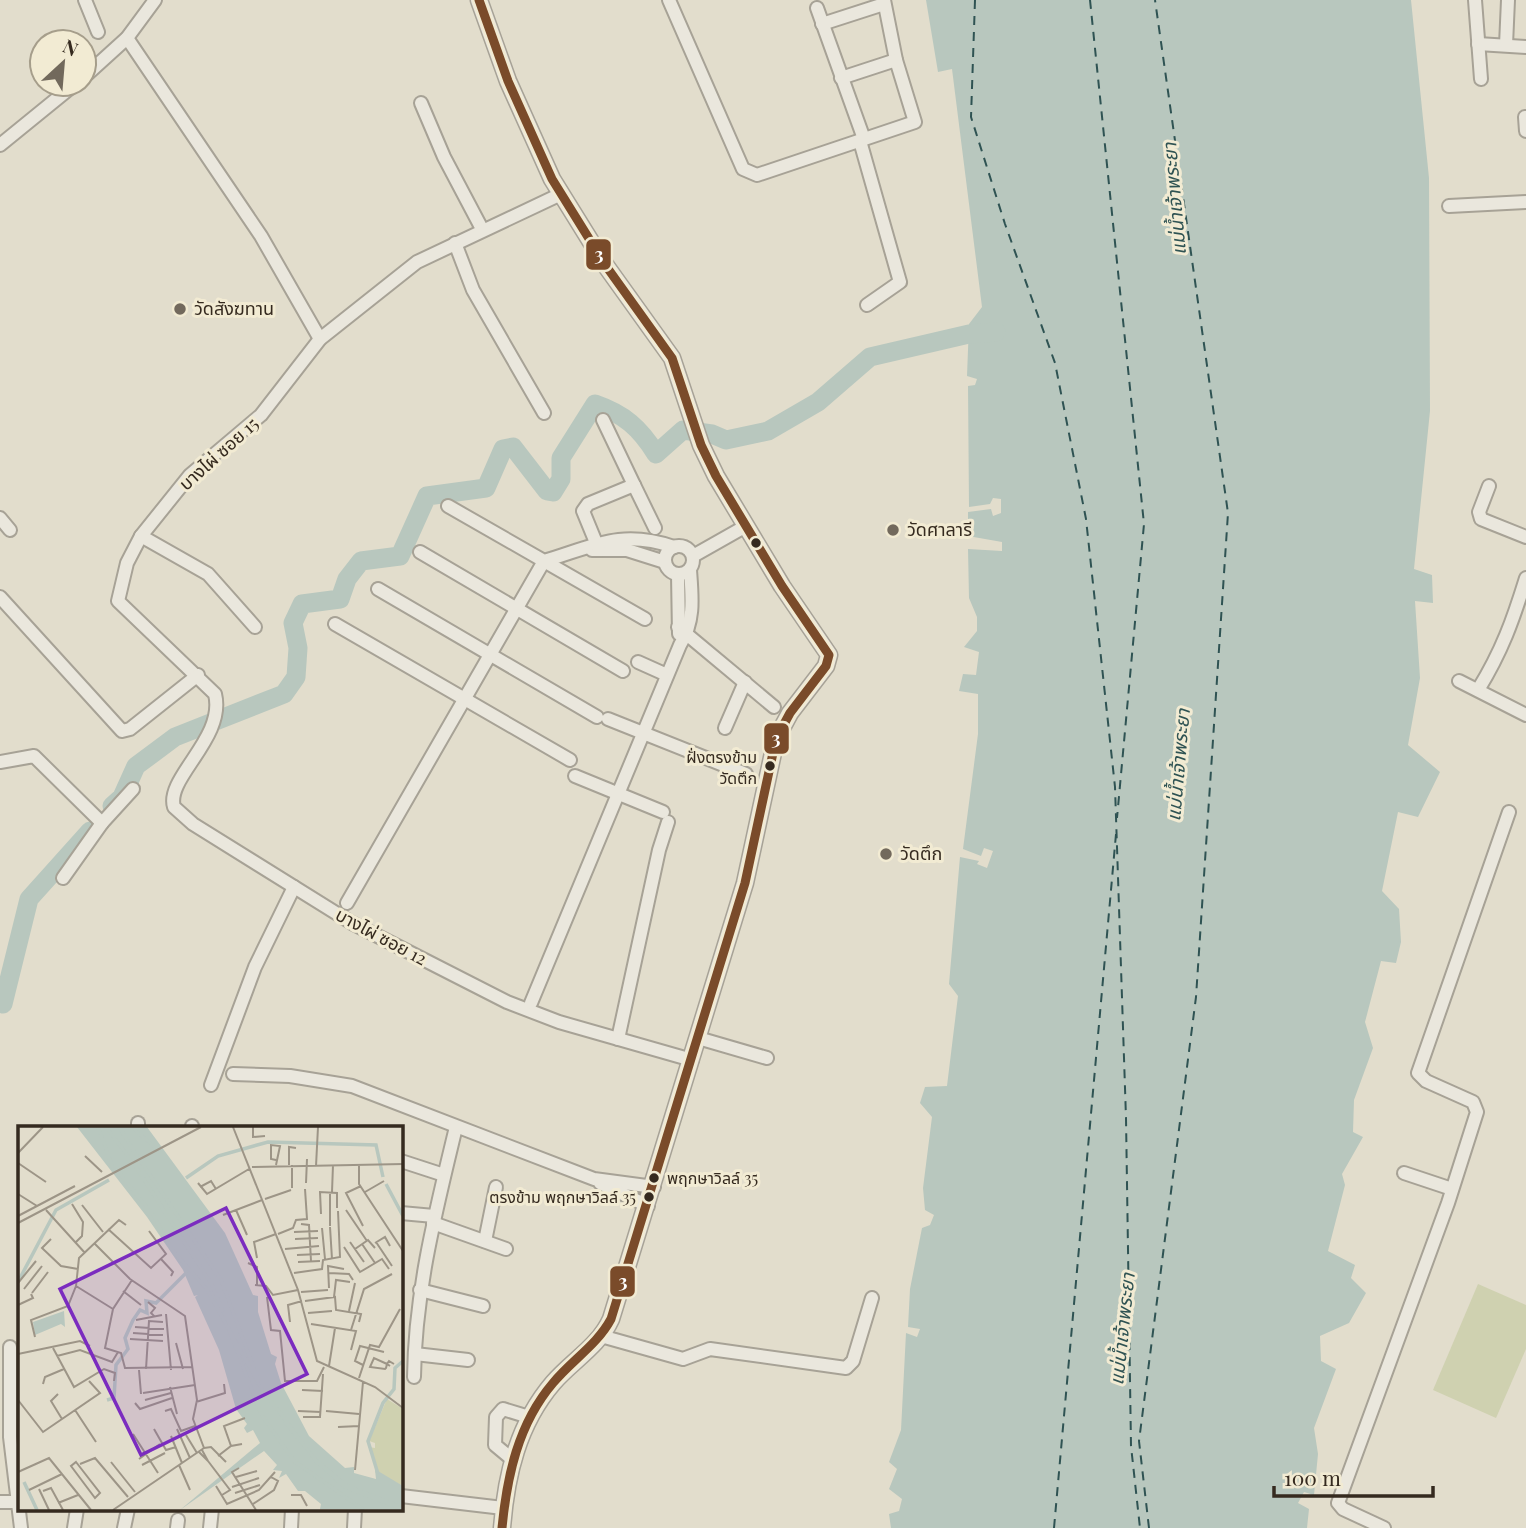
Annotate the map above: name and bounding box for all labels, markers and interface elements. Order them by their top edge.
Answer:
north arrow [28,28,98,98]
text: N [59,32,83,62]
water label: แม่น้ำเจ้าพระยา [1155,141,1191,256]
line badge: 3 [585,238,612,271]
text: 3 [594,240,604,266]
place label: วัดสังฆทาน [194,296,274,320]
marker: วัดสังฆทาน [172,301,188,317]
street label: บางไผ่ ซอย 15 [174,411,263,495]
place label: วัดศาลารี [907,517,972,541]
marker: วัดศาลารี [885,522,901,538]
unlabelled marker [749,536,763,550]
water label: แม่น้ำเจ้าพระยา [1159,706,1195,822]
line badge: 3 [763,722,790,755]
text: 3 [771,724,781,750]
place label: ฝั่งตรงข้าม วัดตึก [686,746,757,788]
marker: ฝั่งตรงข้าม วัดตึก [763,759,777,773]
place label: วัดตึก [900,841,942,865]
marker: วัดตึก [878,846,894,862]
street label: บางไผ่ ซอย 12 [332,902,431,970]
inset map [18,1126,402,1510]
place label: พฤกษาวิลล์ 35 [667,1167,758,1188]
marker: พฤกษาวิลล์ 35 [647,1171,661,1185]
place label: ตรงข้าม พฤกษาวิลล์ 35 [489,1186,636,1207]
marker: ตรงข้าม พฤกษาวิลล์ 35 [642,1190,656,1204]
line badge: 3 [609,1265,636,1298]
text: 3 [618,1267,628,1293]
water label: แม่น้ำเจ้าพระยา [1102,1270,1140,1386]
scale bar [1274,1454,1433,1498]
text: 100 m [1284,1463,1341,1491]

